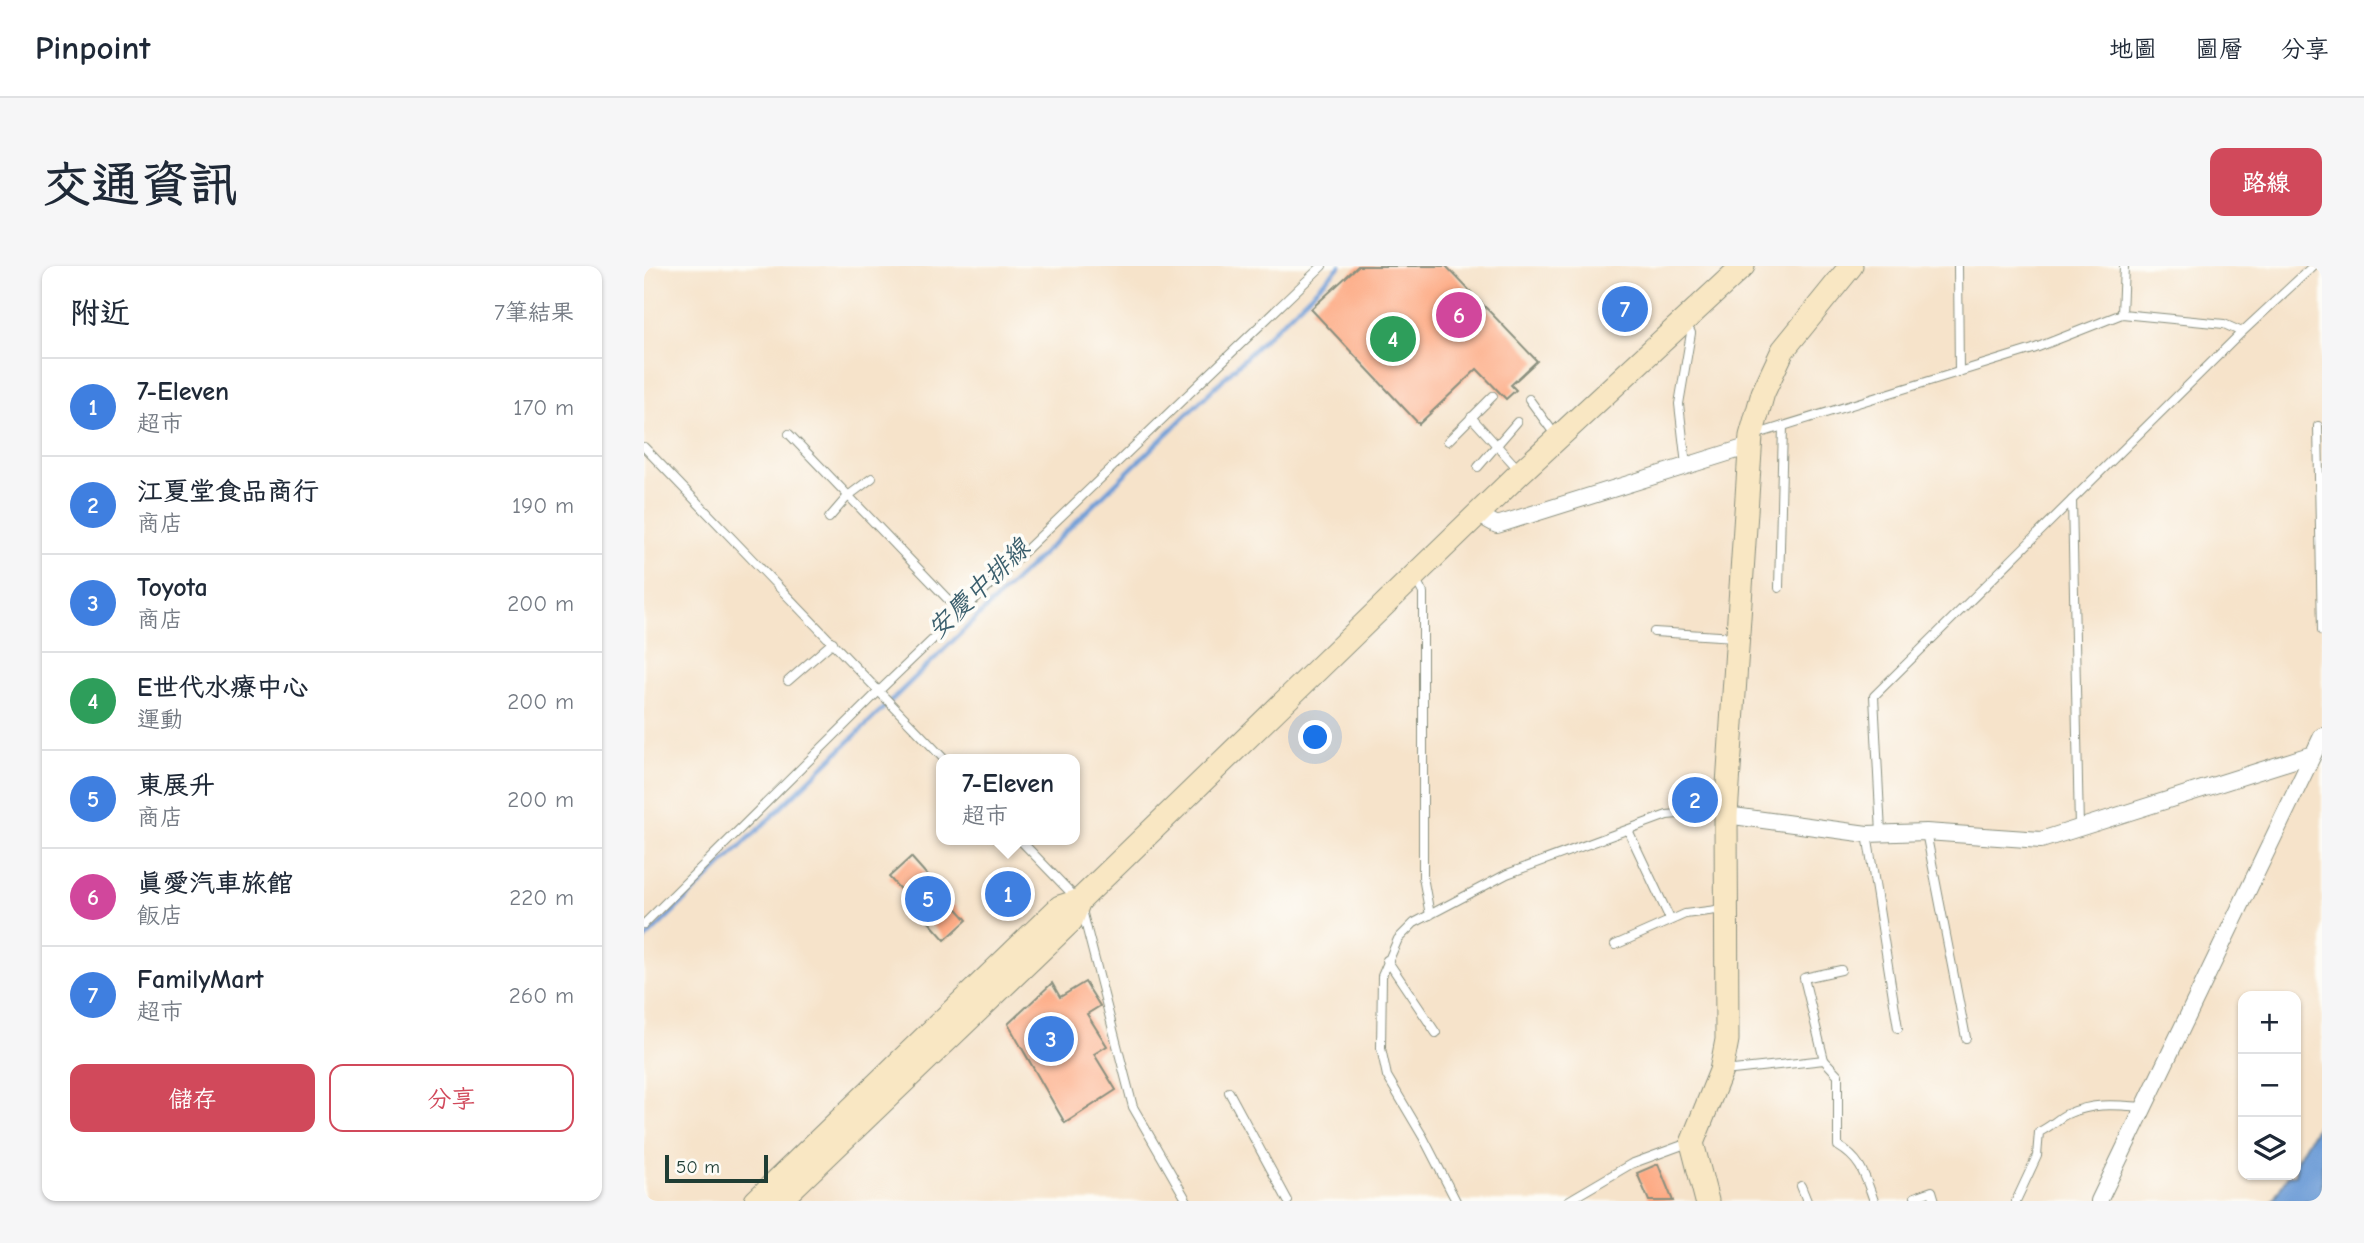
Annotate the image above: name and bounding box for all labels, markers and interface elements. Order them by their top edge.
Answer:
text: Pinpoint [35,29,150,67]
text: 地圖 [2109,35,2157,63]
text: 圖層 [2195,35,2243,63]
text: 分享 [2281,35,2329,63]
button: 路線 [2210,148,2322,216]
text: 交通資訊 [42,157,238,213]
pin: 7 [1602,283,1648,335]
pin: 6 [1436,289,1482,341]
text: 附近 [70,296,130,331]
text: 7筆結果 [494,299,574,326]
pin: 4 [1370,313,1416,365]
text: 7-Eleven [137,377,229,407]
text: 1 [88,394,98,421]
text: 170 m [513,394,574,421]
text: 超市 [137,410,183,437]
text: 江夏堂食品商行 [137,477,319,507]
text: 2 [87,492,99,519]
text: 190 m [512,492,574,519]
text: 商店 [137,510,183,537]
water label: 安慶中排線 [922,532,1038,645]
text: Toyota [137,573,208,603]
text: 3 [87,590,99,617]
text: 200 m [507,590,574,617]
text: 商店 [137,606,183,633]
text: E世代水療中心 [137,673,308,703]
text: 4 [88,688,98,715]
text: 200 m [507,688,574,715]
text: 運動 [137,706,183,733]
your location [1298,720,1332,754]
popup [936,754,1080,845]
text: 7-Eleven [962,769,1054,799]
text: 東展升 [137,771,215,801]
pin: 2 [1672,774,1718,826]
text: 5 [87,786,99,813]
text: 200 m [507,786,574,813]
text: 超市 [962,802,1008,829]
text: 商店 [137,804,183,831]
pin: 1 [985,868,1031,920]
text: 真愛汽車旅館 [137,869,293,899]
pin: 5 [905,873,951,925]
text: 6 [87,884,99,911]
text: 220 m [509,884,574,911]
text: 飯店 [137,902,183,929]
text: FamilyMart [137,965,264,995]
text: 7 [88,982,98,1009]
text: 260 m [509,982,574,1009]
map controls [2238,991,2301,1180]
button: + [2238,991,2301,1054]
text: 超市 [137,998,183,1025]
pin: 3 [1028,1013,1074,1065]
button: − [2238,1054,2301,1117]
button: 儲存 [70,1064,315,1132]
button: 分享 [329,1064,574,1132]
button: layers [2238,1117,2301,1180]
scale bar [665,1152,768,1184]
text: 50 m [676,1156,720,1178]

